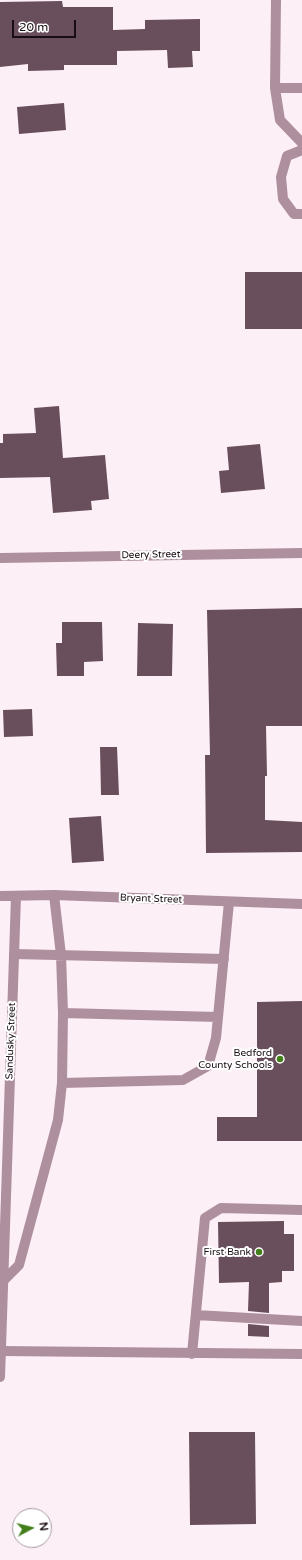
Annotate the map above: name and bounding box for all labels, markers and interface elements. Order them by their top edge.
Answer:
scale bar [14,12,78,38]
text: 20 m [19,20,48,34]
street label: Deery Street [121,548,181,562]
street label: Bryant Street [120,892,182,906]
street label: Sandusky Street [4,1002,18,1080]
place label: Bedford County Schools [198,1047,272,1070]
marker: Bedford County Schools [275,1054,285,1064]
place label: First Bank [203,1246,251,1258]
marker: First Bank [254,1247,264,1257]
north arrow [12,1508,52,1548]
text: N [36,1521,50,1532]

